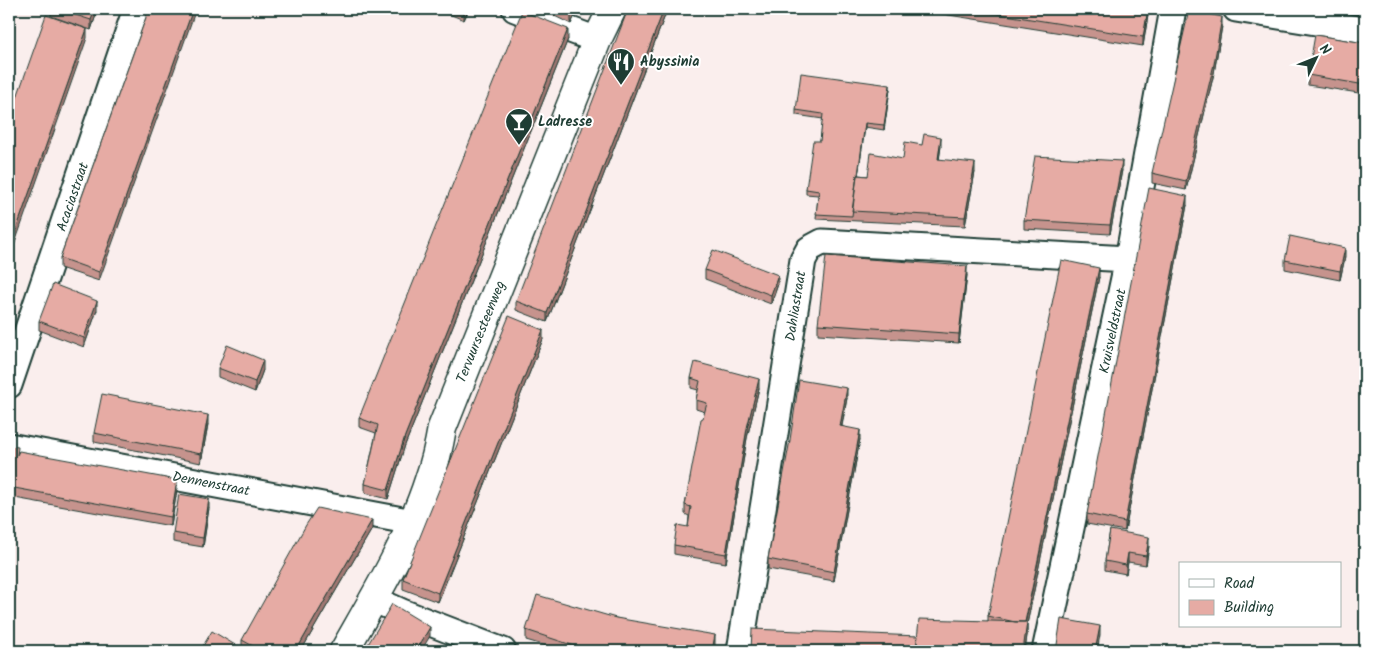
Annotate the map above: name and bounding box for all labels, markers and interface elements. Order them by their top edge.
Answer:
north arrow [1292,32,1342,82]
text: N [1314,39,1336,61]
restaurant icon: Abyssinia [606,47,636,86]
place label: Abyssinia [640,51,699,73]
bar icon: Ladresse [504,107,534,146]
place label: Ladresse [538,111,592,133]
street label: Acaciastraat [51,159,95,235]
street label: Dahliastraat [780,269,813,343]
street label: Tervuursesteenweg [450,278,512,386]
street label: Kruisveldstraat [1093,286,1133,375]
street label: Dennenstraat [170,466,252,502]
legend [1179,562,1342,628]
text: Road [1224,572,1255,596]
text: Building [1224,596,1274,620]

